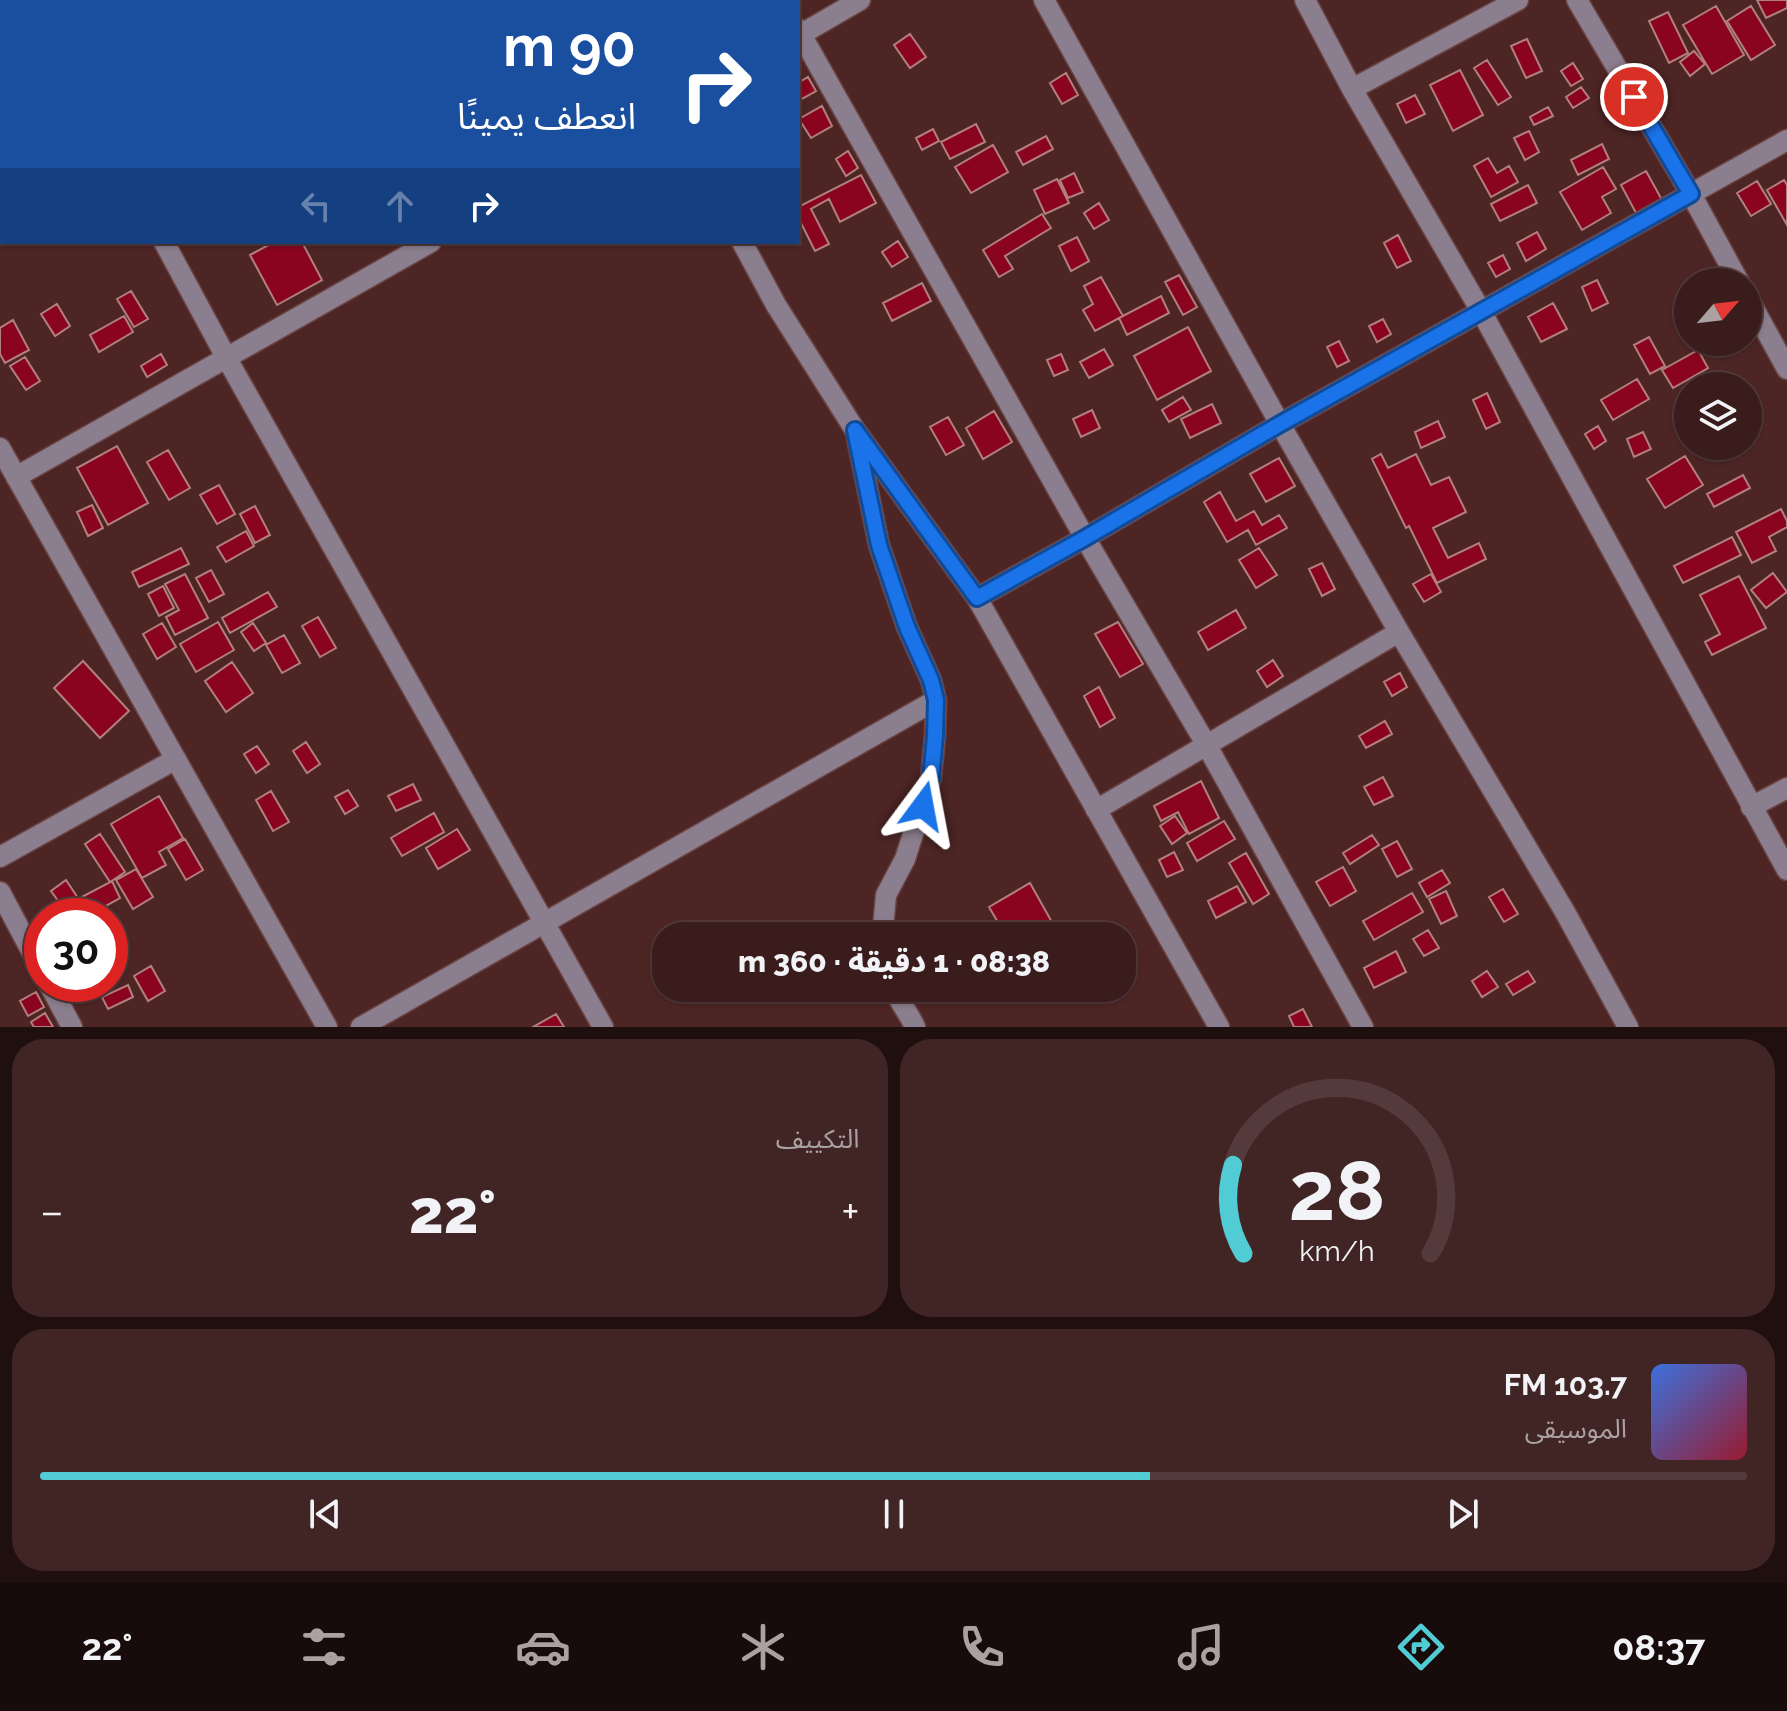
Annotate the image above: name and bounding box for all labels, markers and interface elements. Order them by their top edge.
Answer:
text: 90 m [503,13,636,79]
icon: right [664,32,768,136]
pin [1600,63,1668,131]
icon: arrive [1612,75,1656,119]
text: انعطف يمينًا [457,95,636,137]
icon: left [294,184,338,228]
icon: ahead [378,184,422,228]
icon: right [462,184,506,228]
north arrow [1674,268,1762,356]
map controls [1674,268,1762,460]
button: layers [1674,372,1762,460]
position arrow [881,764,965,848]
speed limit sign: 30 [24,898,128,1002]
text: 08:38 · 1 دقيقة · 360 m [738,944,1050,979]
text: التكييف [776,1124,860,1154]
text: 28 [1289,1142,1386,1239]
text: 22° [409,1177,496,1247]
text: − [40,1186,64,1237]
text: + [841,1186,859,1237]
text: km/h [1300,1234,1375,1268]
text: 103.7 FM [1504,1367,1627,1402]
text: الموسيقى [1525,1414,1627,1444]
icon: previous [303,1492,347,1536]
icon: pause [872,1492,916,1536]
icon: next [1441,1492,1485,1536]
icon: filters [296,1619,352,1675]
icon: car [515,1619,571,1675]
icon: climate [735,1619,791,1675]
icon: phone [954,1619,1010,1675]
icon: music [1173,1619,1229,1675]
icon: directions [1393,1619,1449,1675]
text: 22° [82,1626,132,1668]
text: 08:37 [1612,1626,1705,1668]

